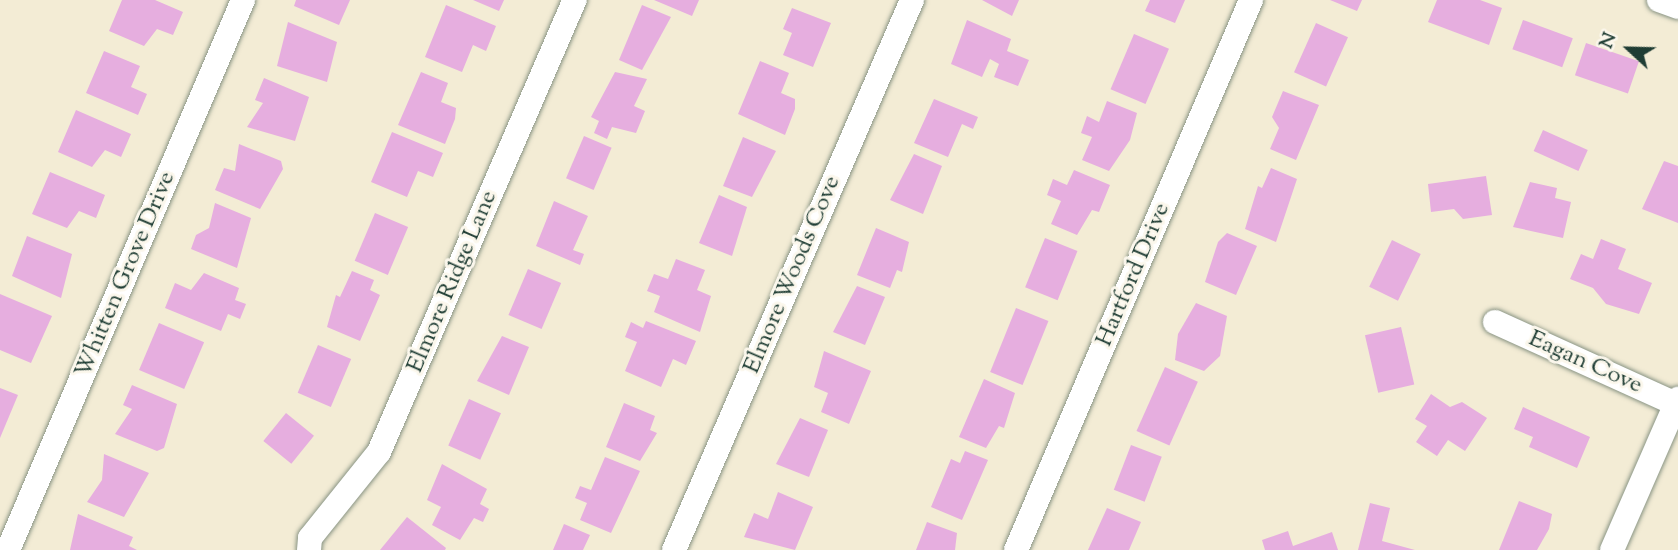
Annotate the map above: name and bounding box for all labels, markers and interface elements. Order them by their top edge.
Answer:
north arrow [1594,14,1664,84]
text: N [1594,29,1624,53]
street label: Whitten Grove Drive [70,168,182,382]
street label: Elmore Woods Cove [738,172,848,378]
street label: Elmore Ridge Lane [402,187,504,377]
street label: Hartford Drive [1091,199,1177,351]
street label: Eagan Cove [1524,325,1646,401]

